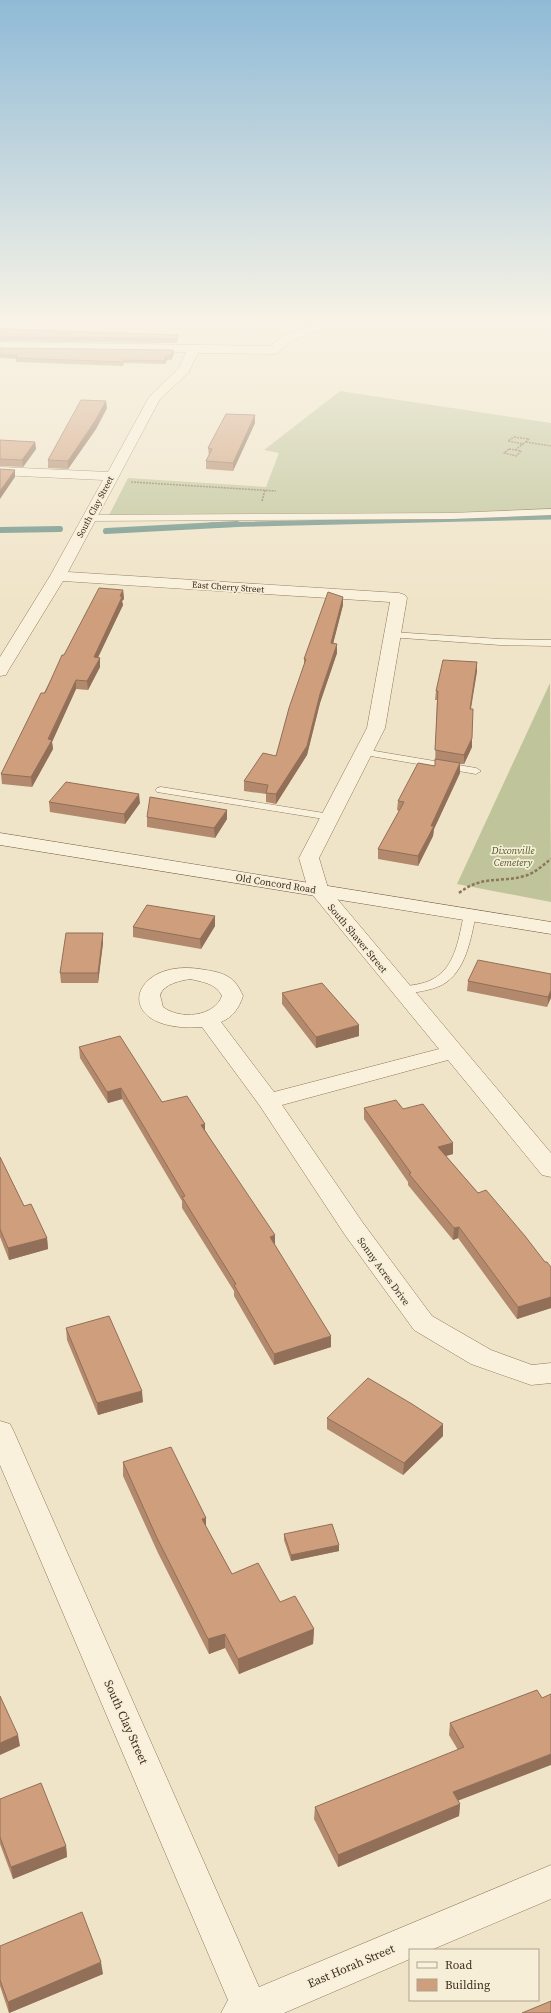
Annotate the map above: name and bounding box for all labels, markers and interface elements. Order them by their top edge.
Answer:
street label: South Clay Street [74,474,116,540]
street label: East Cherry Street [192,578,265,596]
park label: Dixonville Cemetery [490,844,535,869]
street label: Old Concord Road [235,871,317,896]
street label: South Shaver Street [325,901,391,976]
street label: Sonny Acres Drive [354,1235,413,1308]
street label: South Clay Street [100,1677,152,1767]
street label: East Horah Street [305,1940,397,1992]
legend [409,1949,539,2001]
text: Road [445,1957,472,1973]
text: Building [445,1977,490,1993]

